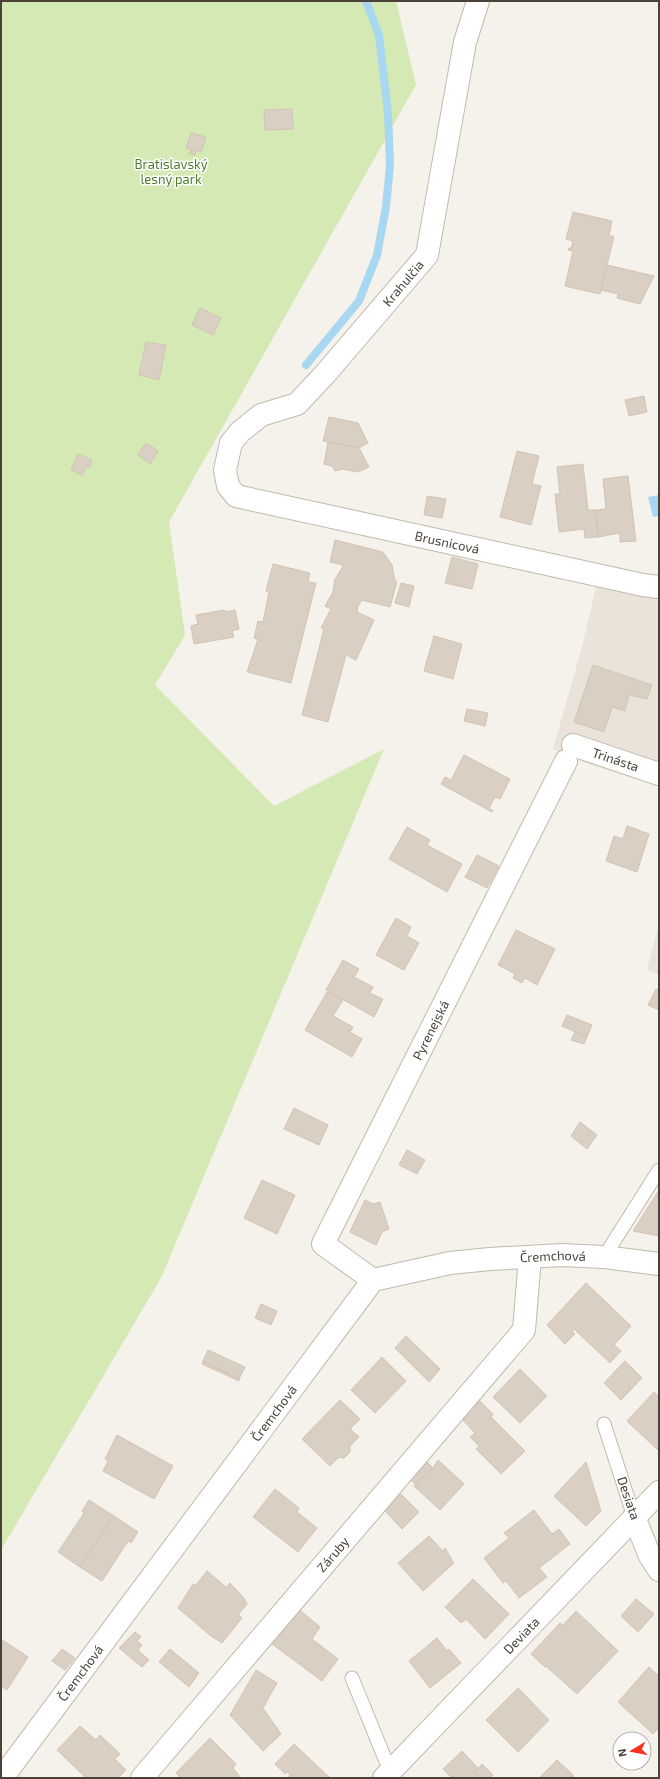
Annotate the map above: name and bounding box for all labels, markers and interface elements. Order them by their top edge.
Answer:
park label: Bratislavský lesný park [134,156,208,187]
street label: Krahulčia [379,257,427,309]
street label: Brusnicová [413,527,481,557]
street label: Trinásta [590,744,641,775]
street label: Pyrenejská [409,998,452,1063]
street label: Čremchová [519,1247,586,1265]
street label: Čremchová [248,1382,300,1444]
street label: Desiata [614,1474,644,1522]
street label: Záruby [313,1533,352,1575]
street label: Deviata [500,1614,543,1657]
street label: Čremchová [54,1642,106,1704]
north arrow [612,1731,652,1771]
text: N [615,1748,629,1758]

